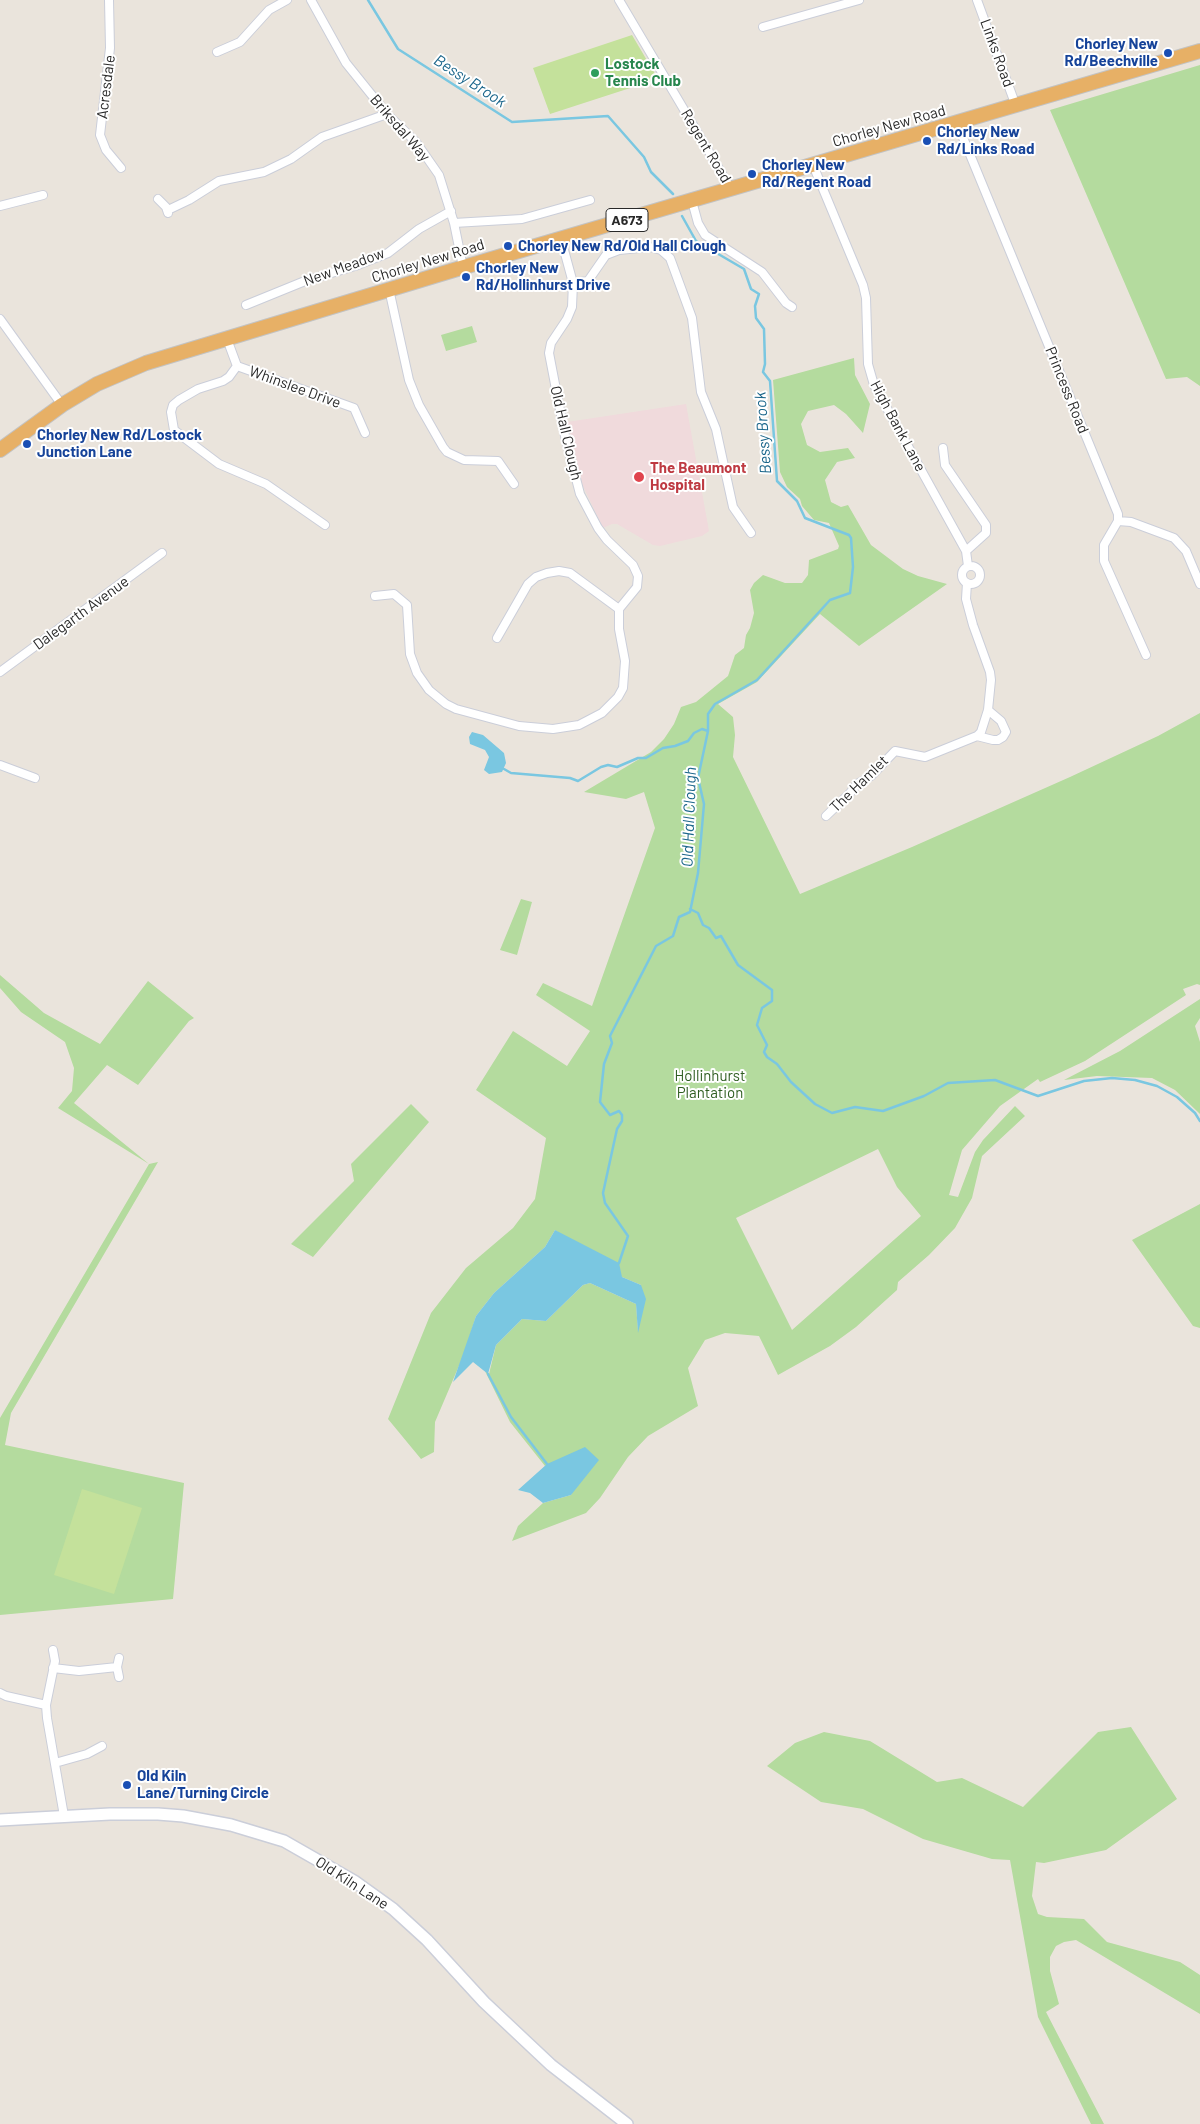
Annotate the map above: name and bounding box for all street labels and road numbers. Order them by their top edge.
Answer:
street label: Links Road [976,16,1018,90]
street label: Acresdale [93,54,119,120]
street label: Briksdal Way [366,91,434,165]
street label: Chorley New Road [830,101,948,151]
street label: Regent Road [677,106,735,186]
road number: A673 [606,208,648,232]
street label: Chorley New Road [370,235,486,287]
street label: New Meadow [301,244,387,290]
street label: Princess Road [1041,344,1093,436]
street label: Whinslee Drive [247,362,343,412]
street label: High Bank Lane [866,377,930,475]
street label: Old Hall Clough [546,384,586,482]
street label: Dalegarth Avenue [30,572,132,654]
street label: The Hamlet [826,752,892,816]
street label: Old Kiln Lane [312,1853,392,1913]

